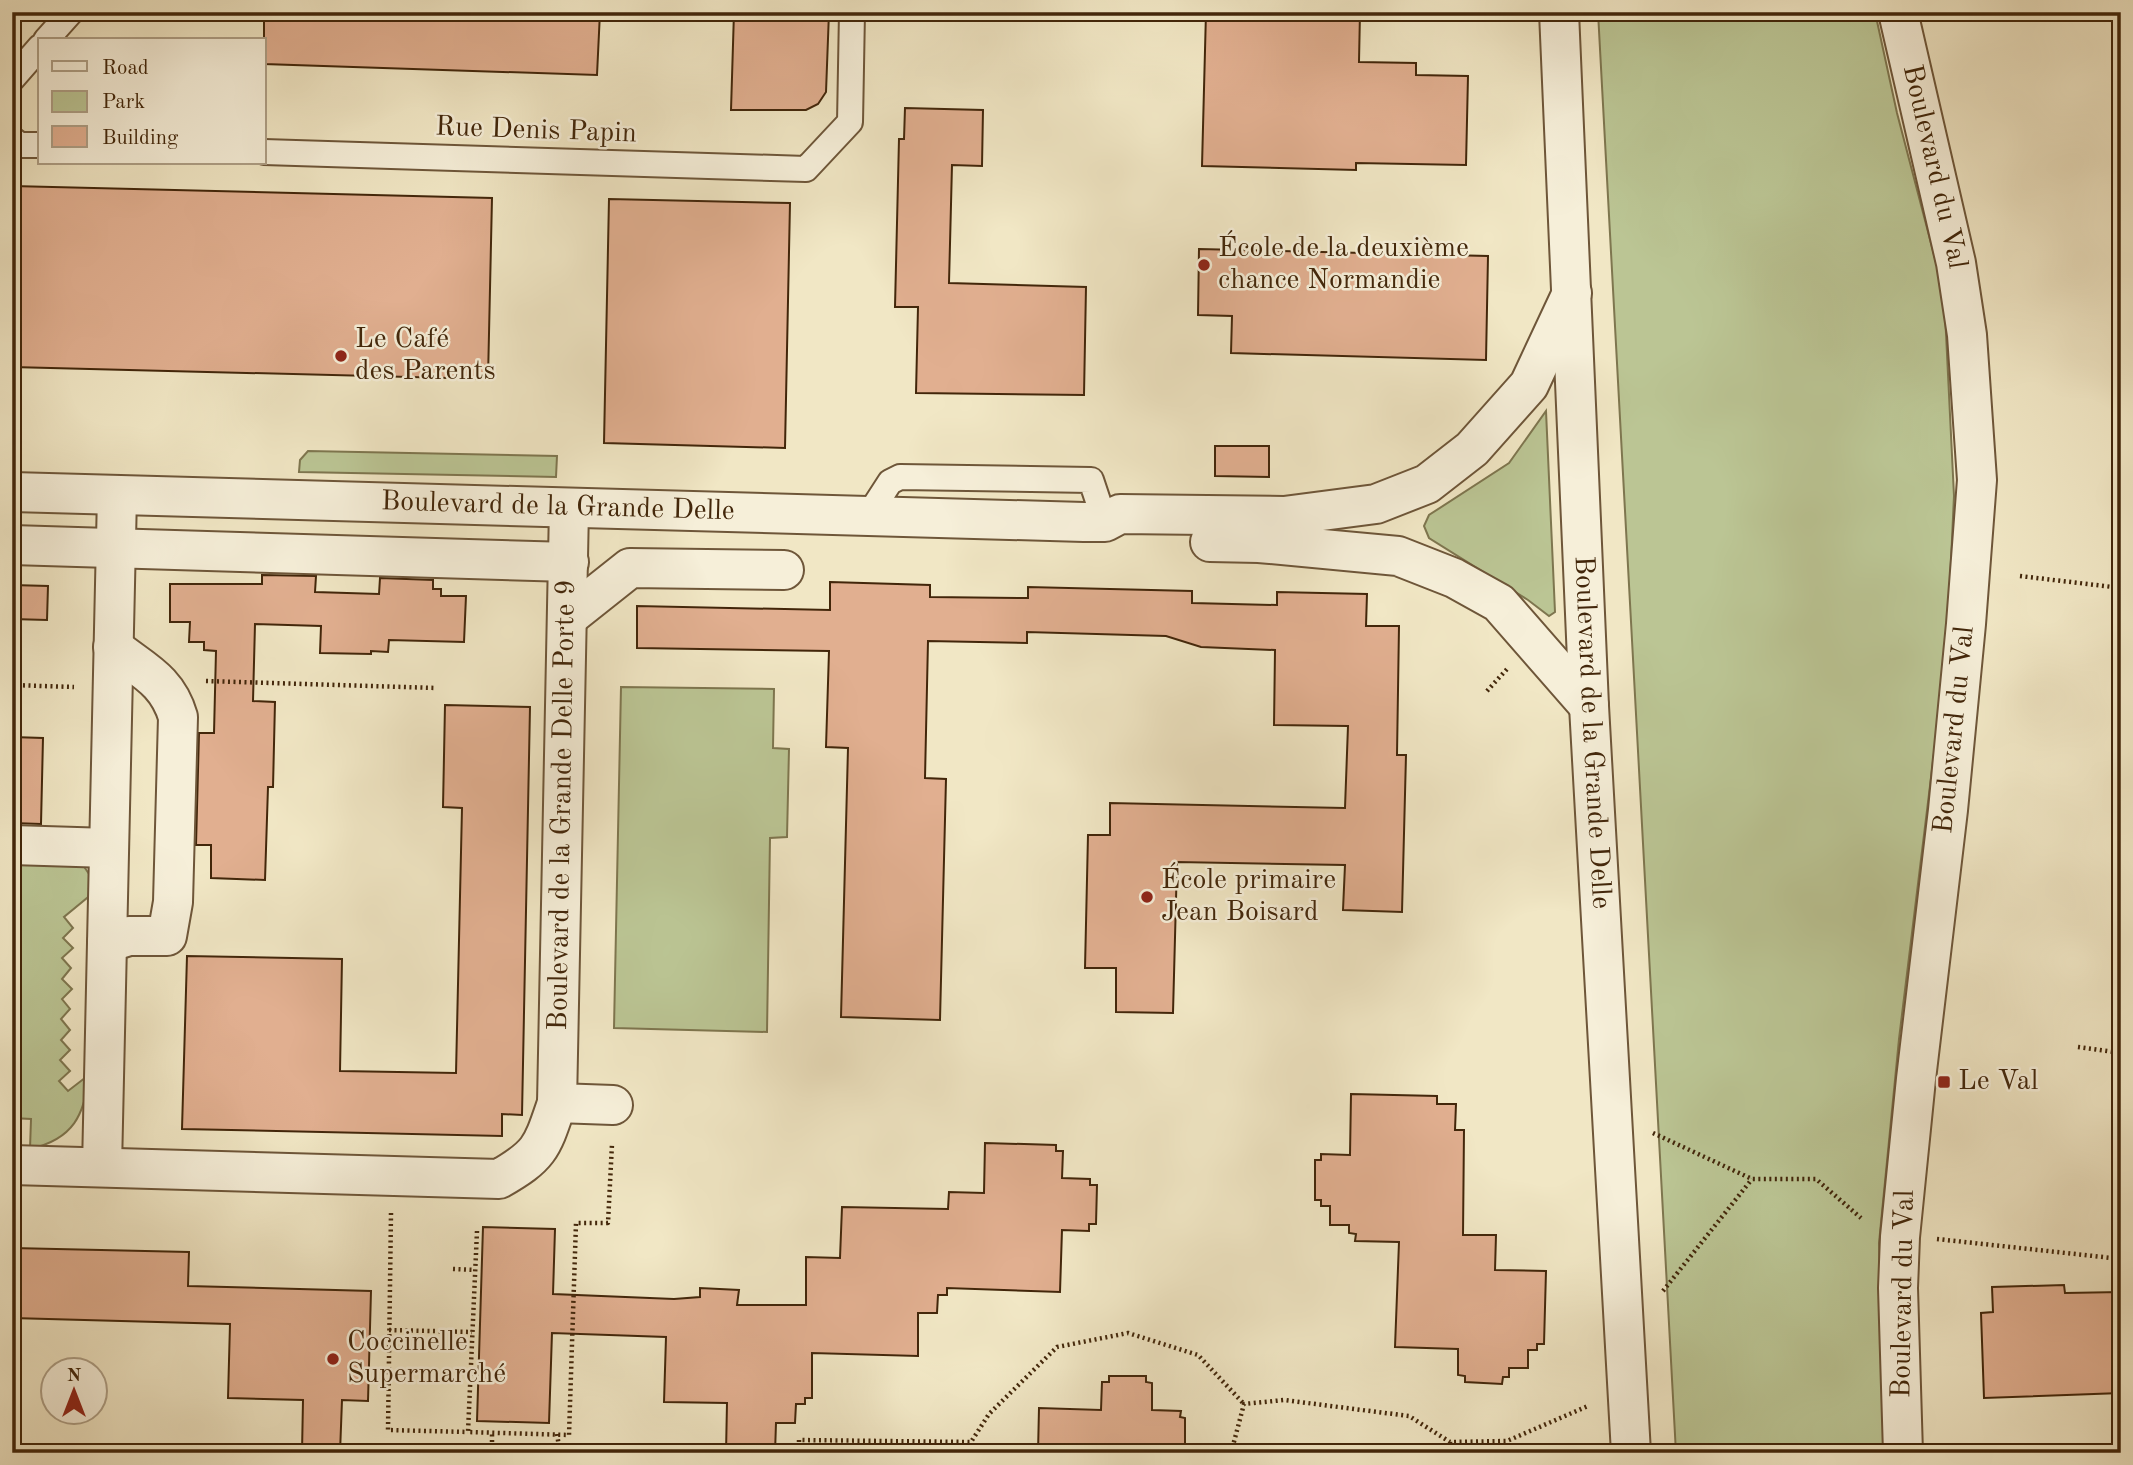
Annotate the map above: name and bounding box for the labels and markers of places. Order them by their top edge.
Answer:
place label: École de la deuxième chance Normandie [1218,230,1469,295]
marker: École de la deuxième chance Normandie [1196,257,1212,273]
place label: Le Café des Parents [355,326,496,386]
marker: Le Café des Parents [333,348,349,364]
place label: École primaire Jean Boisard [1161,862,1336,927]
marker: École primaire Jean Boisard [1139,889,1155,905]
place label: Le Val [1958,1068,2038,1096]
marker: Le Val [1936,1074,1952,1090]
place label: Coccinelle Supermarché [347,1329,506,1389]
marker: Coccinelle Supermarché [325,1351,341,1367]

